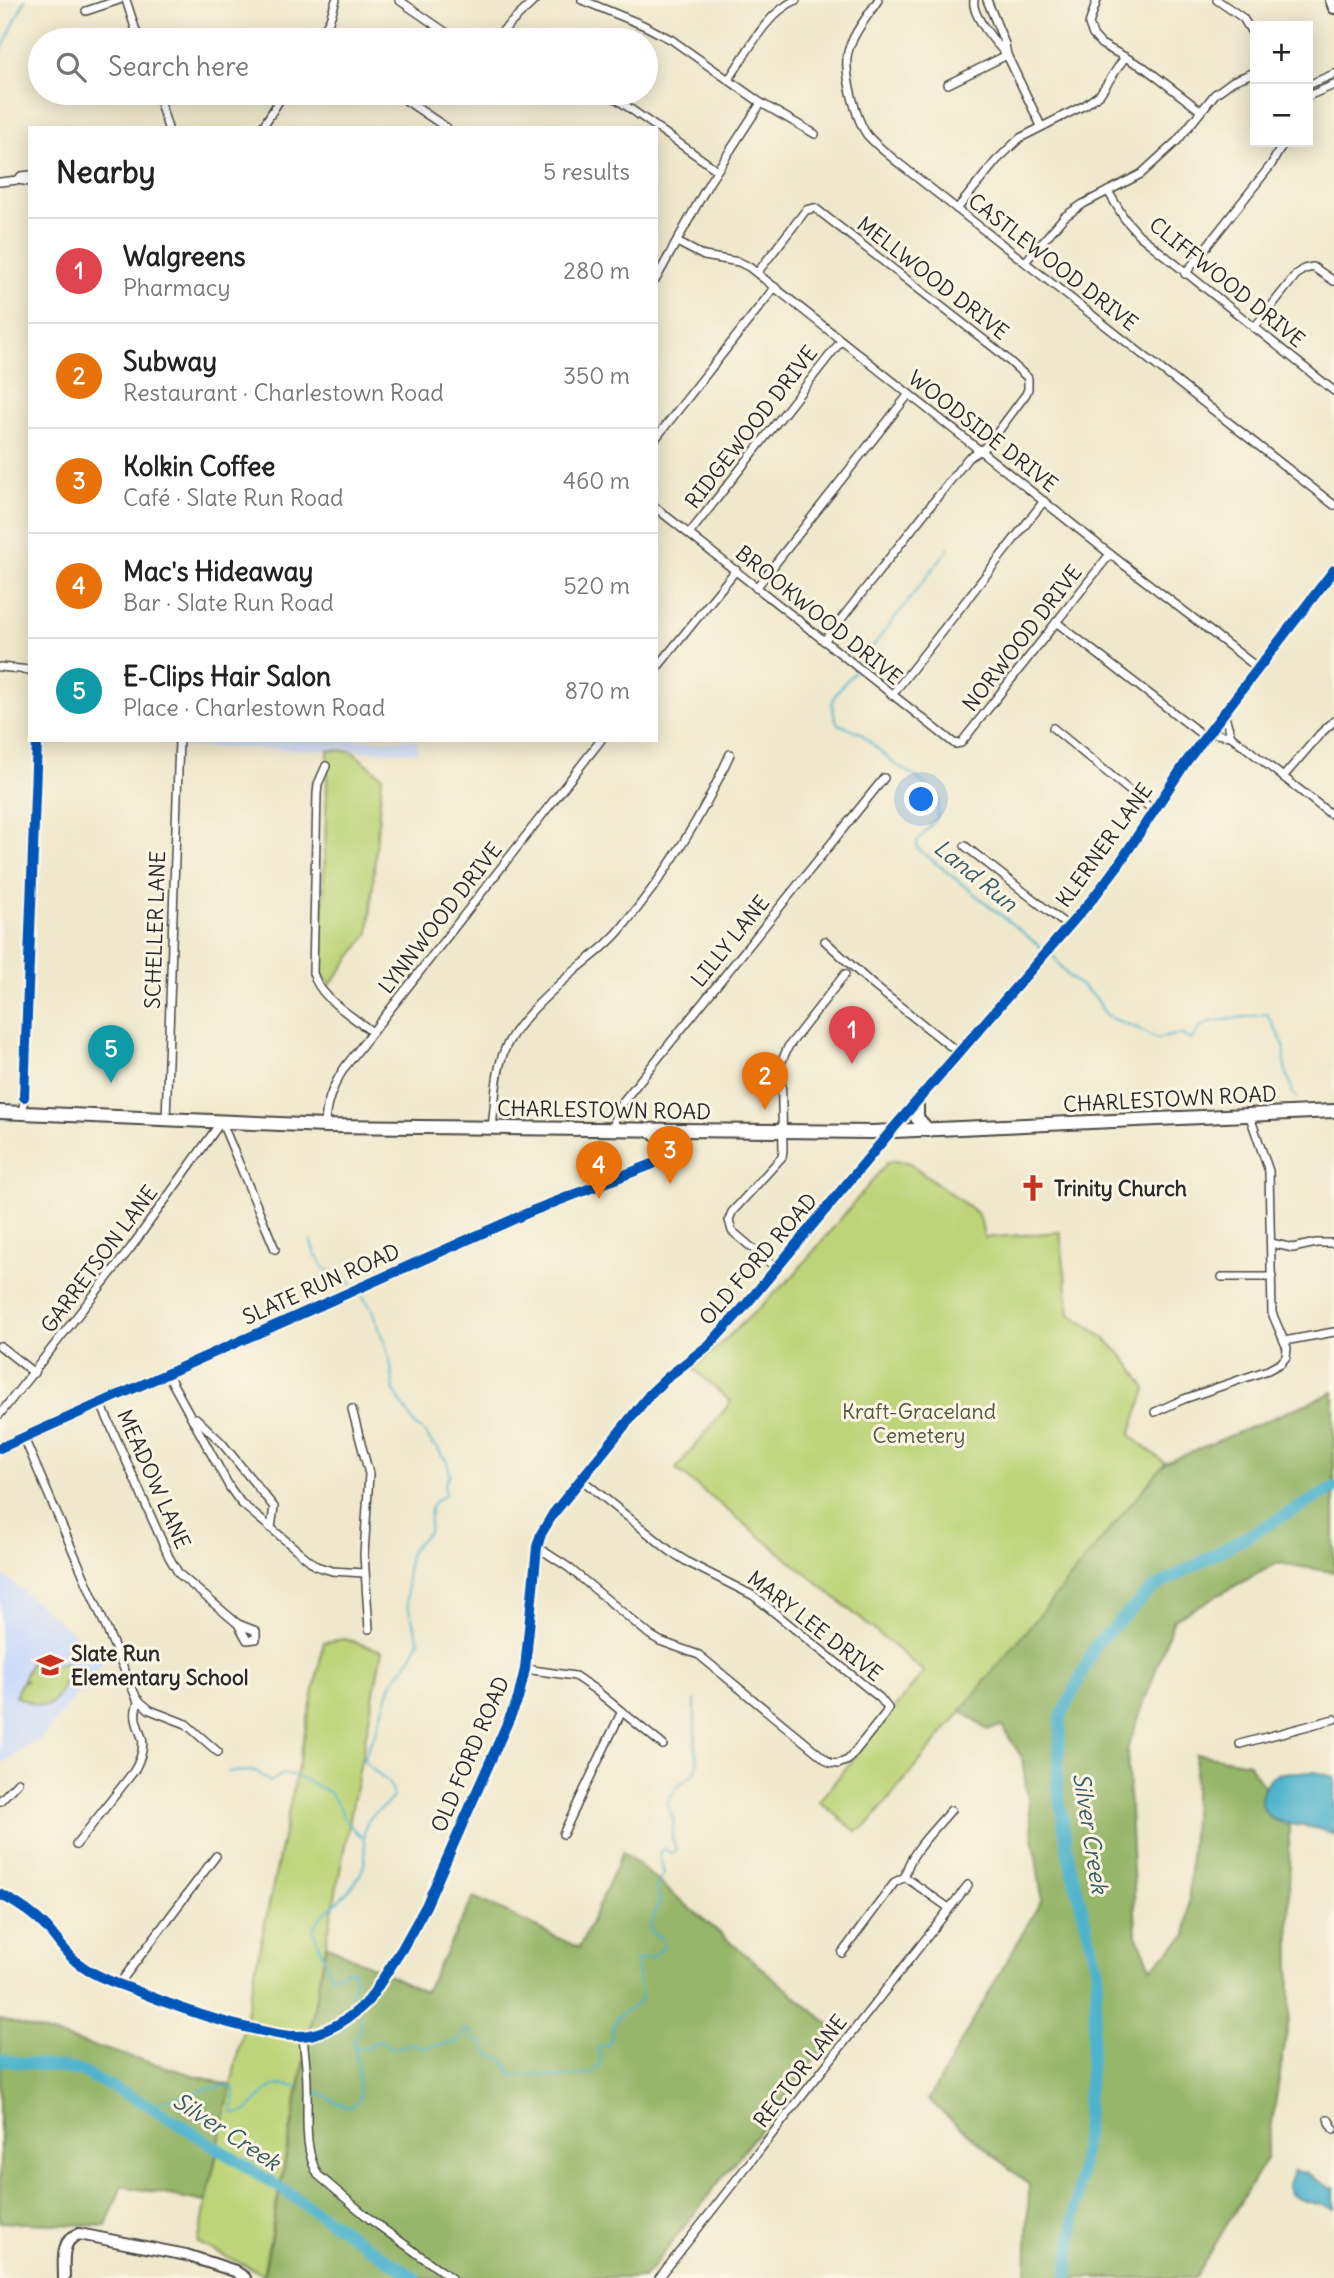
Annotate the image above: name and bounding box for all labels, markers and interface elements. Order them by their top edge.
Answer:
map controls [1250,21,1313,147]
button: + [1250,21,1313,84]
search box [28,28,658,105]
icon: search [52,48,90,86]
text: Search here [108,50,249,83]
button: − [1250,84,1313,147]
text: Nearby [56,153,156,191]
text: 5 results [543,157,630,186]
street label: CASTLEWOOD DRIVE [963,187,1143,337]
street label: MELLWOOD DRIVE [852,210,1014,346]
street label: CLIFFWOOD DRIVE [1144,211,1310,353]
text: Walgreens [123,240,246,273]
text: 1 [74,256,84,285]
text: 280 m [563,256,630,285]
text: Pharmacy [123,273,231,302]
street label: RIDGEWOOD DRIVE [679,340,823,514]
text: Subway [123,345,217,378]
text: 2 [73,361,85,390]
text: 350 m [563,361,630,390]
street label: WOODSIDE DRIVE [903,364,1063,498]
text: Restaurant · Charlestown Road [123,378,444,407]
text: Kolkin Coffee [123,450,275,483]
text: 3 [72,466,86,495]
text: 460 m [563,466,630,495]
text: Café · Slate Run Road [123,483,344,512]
street label: BROOKWOOD DRIVE [730,539,908,691]
text: Mac's Hideaway [123,555,313,588]
street label: NORWOOD DRIVE [956,559,1088,717]
text: 4 [72,571,86,600]
text: 520 m [563,571,630,600]
text: Bar · Slate Run Road [123,588,334,617]
text: E-Clips Hair Salon [123,660,331,693]
text: 5 [72,676,86,705]
text: 870 m [565,676,630,705]
text: Place · Charlestown Road [123,693,385,722]
street label: KLERNER LANE [1050,778,1158,912]
your location [904,782,938,816]
water label: Land Run [928,833,1024,918]
street label: LYNNWOOD DRIVE [373,837,507,999]
street label: SCHELLER LANE [139,851,171,1009]
street label: LILLY LANE [685,890,775,992]
pin: 1 [829,1006,875,1064]
pin: 5 [88,1025,134,1083]
pin: 2 [742,1052,788,1110]
street label: CHARLESTOWN ROAD [1063,1080,1277,1118]
street label: CHARLESTOWN ROAD [497,1095,711,1125]
pin: 3 [647,1126,693,1184]
pin: 4 [576,1141,622,1199]
church icon: Trinity Church [1018,1173,1048,1203]
place label: Trinity Church [1054,1175,1187,1202]
street label: GARRETSON LANE [35,1180,163,1338]
street label: OLD FORD ROAD [693,1187,823,1331]
street label: SLATE RUN ROAD [238,1237,404,1331]
park label: Kraft-Graceland Cemetery [842,1398,996,1449]
street label: MEADOW LANE [111,1405,197,1553]
street label: MARY LEE DRIVE [742,1565,888,1687]
place label: Slate Run Elementary School [71,1640,248,1691]
school or university icon: Slate Run Elementary School [35,1650,65,1680]
street label: OLD FORD ROAD [425,1672,515,1836]
water label: Silver Creek [1067,1771,1115,1897]
street label: RECTOR LANE [748,2009,852,2133]
water label: Silver Creek [168,2086,287,2177]

